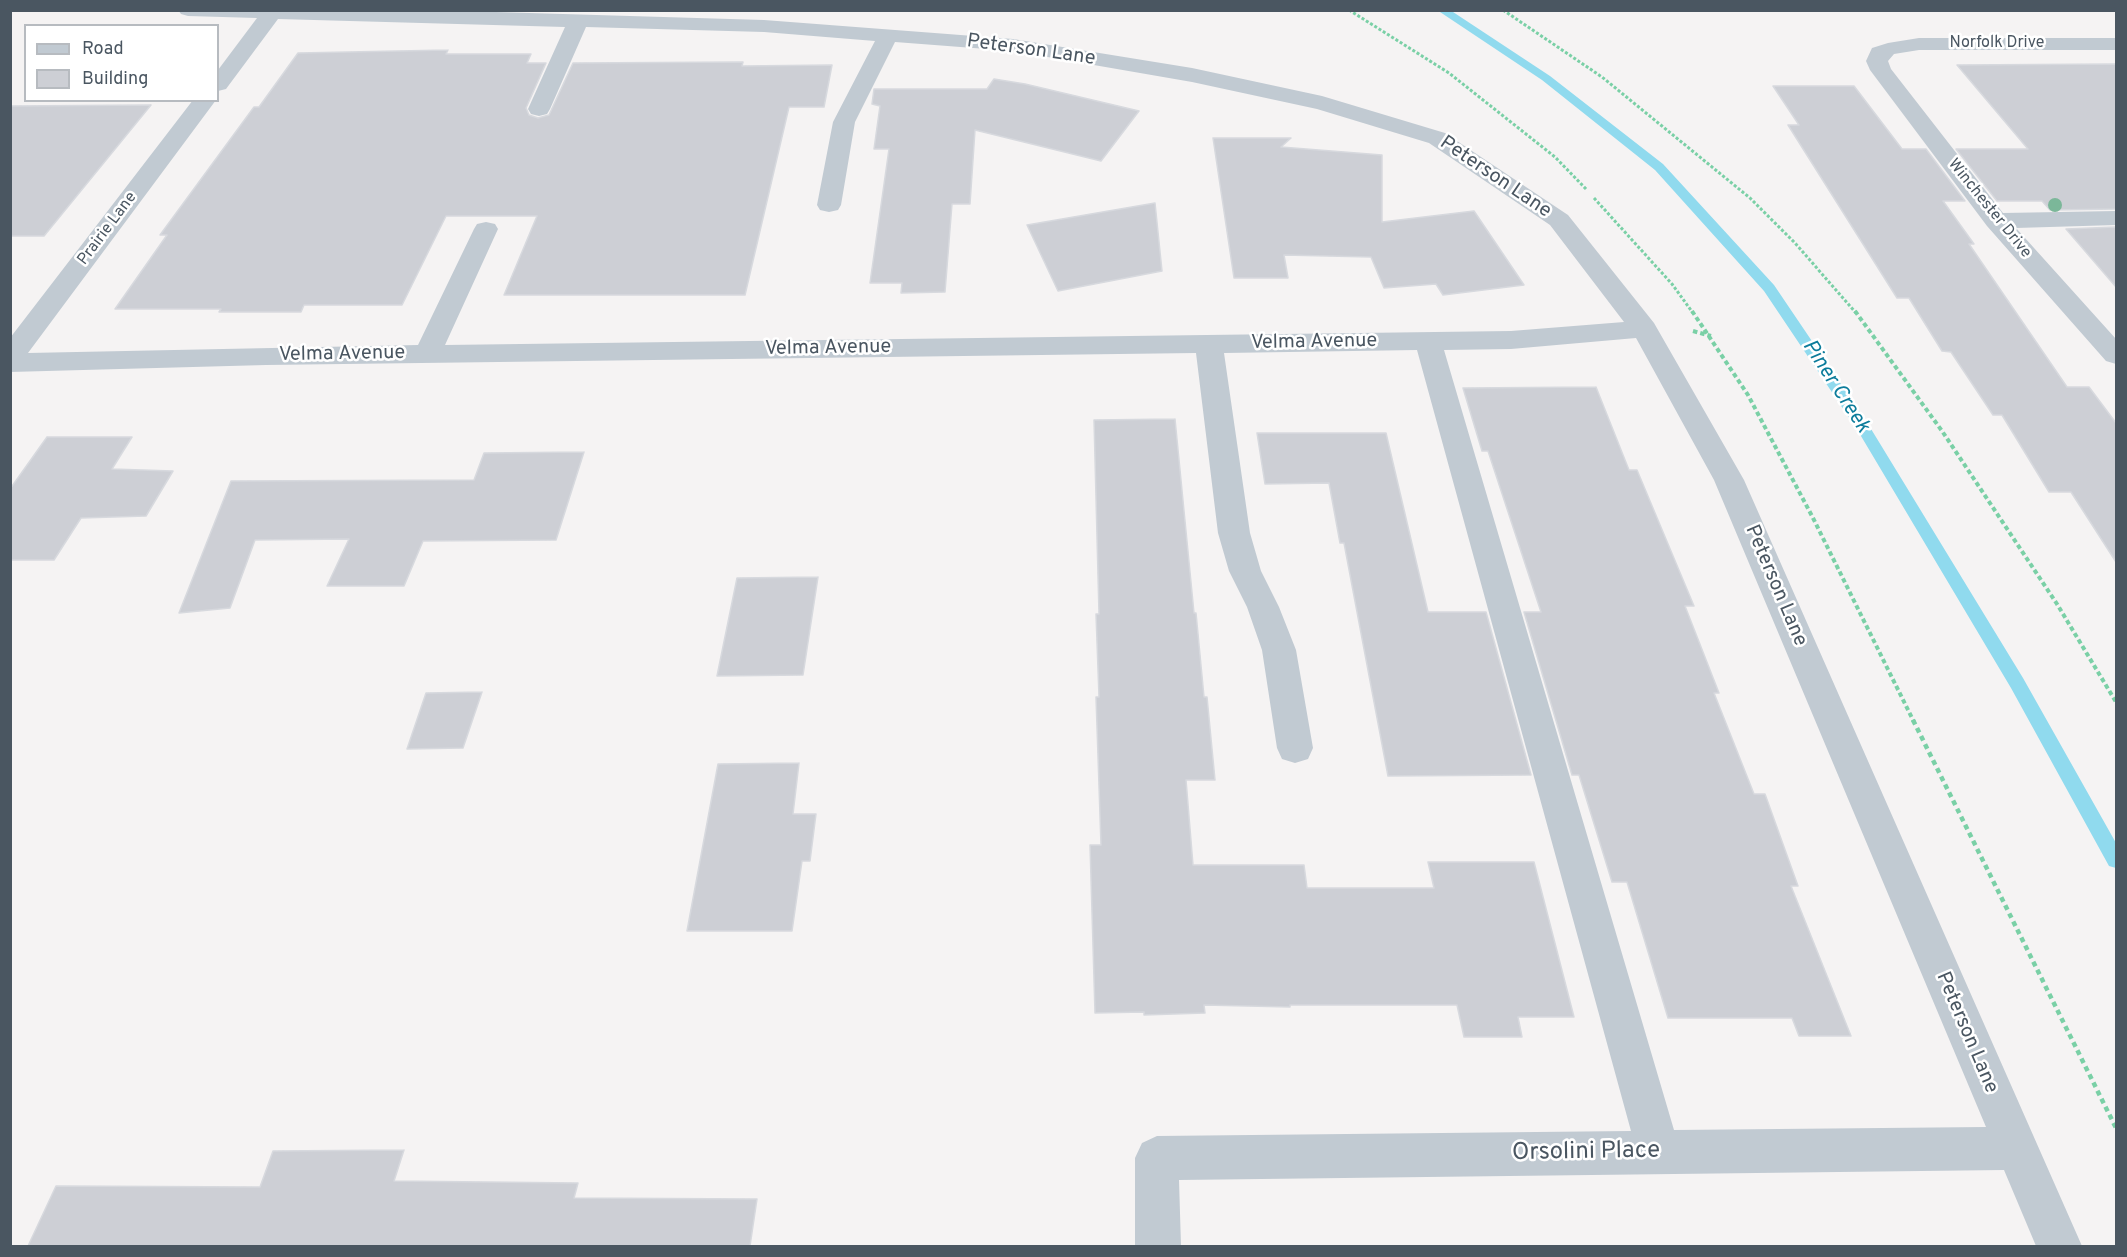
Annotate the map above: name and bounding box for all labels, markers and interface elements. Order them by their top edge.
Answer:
legend [24,24,219,102]
street label: Peterson Lane [965,30,1097,72]
street label: Norfolk Drive [1950,34,2044,54]
text: Road [82,38,124,61]
text: Building [82,68,148,91]
street label: Peterson Lane [1435,132,1555,224]
street label: Winchester Drive [1943,155,2035,263]
street label: Prairie Lane [74,189,142,269]
street label: Velma Avenue [1251,330,1377,356]
street label: Velma Avenue [765,336,891,362]
water label: Piner Creek [1796,336,1874,438]
street label: Velma Avenue [279,342,405,368]
street label: Peterson Lane [1739,522,1811,650]
street label: Peterson Lane [1930,969,2002,1097]
street label: Orsolini Place [1512,1137,1660,1169]

